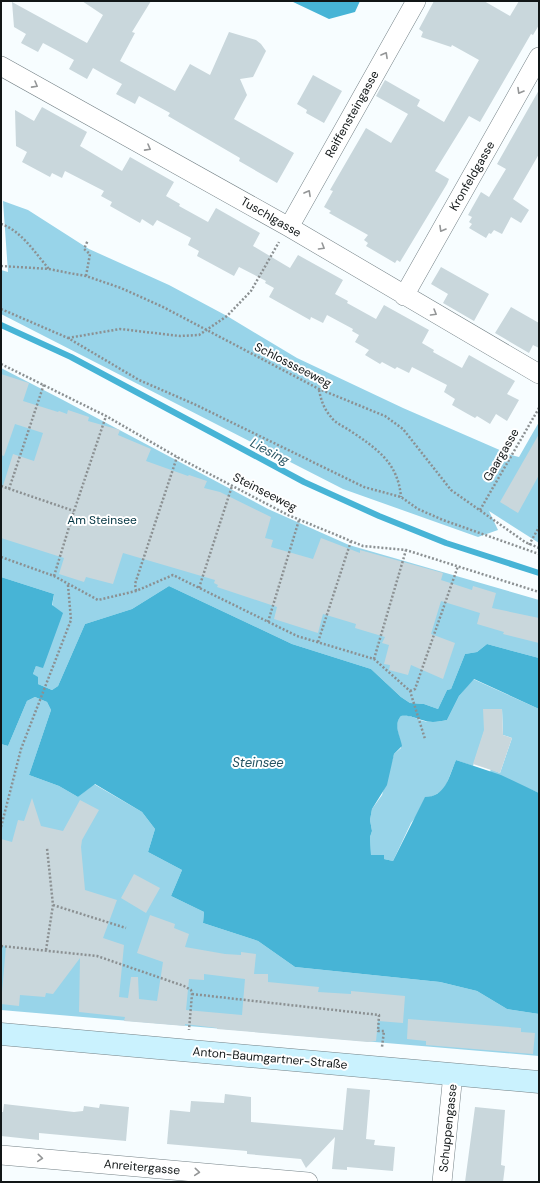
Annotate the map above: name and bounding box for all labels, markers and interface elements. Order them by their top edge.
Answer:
one-way arrow [381,52,388,59]
street label: Reiffensteingasse [321,68,383,160]
one-way arrow [31,80,38,87]
one-way arrow [517,87,524,94]
street label: Kronfeldgasse [446,138,499,214]
one-way arrow [144,144,152,151]
one-way arrow [303,190,310,197]
street label: Tuschlgasse [238,193,304,241]
one-way arrow [439,225,447,232]
one-way arrow [318,242,325,249]
one-way arrow [430,309,437,316]
street label: Schlossseeweg [252,339,334,391]
street label: Gaargasse [479,425,523,484]
water label: Liesing [247,434,293,469]
street label: Steinseeweg [230,469,300,515]
park label: Am Steinsee [67,512,137,528]
water label: Steinsee [232,754,284,771]
street label: Anton-Baumgartner-Straße [192,1043,348,1073]
street label: Schuppengasse [435,1083,461,1173]
one-way arrow [37,1154,43,1163]
street label: Anreitergasse [103,1156,181,1178]
one-way arrow [194,1168,200,1177]

